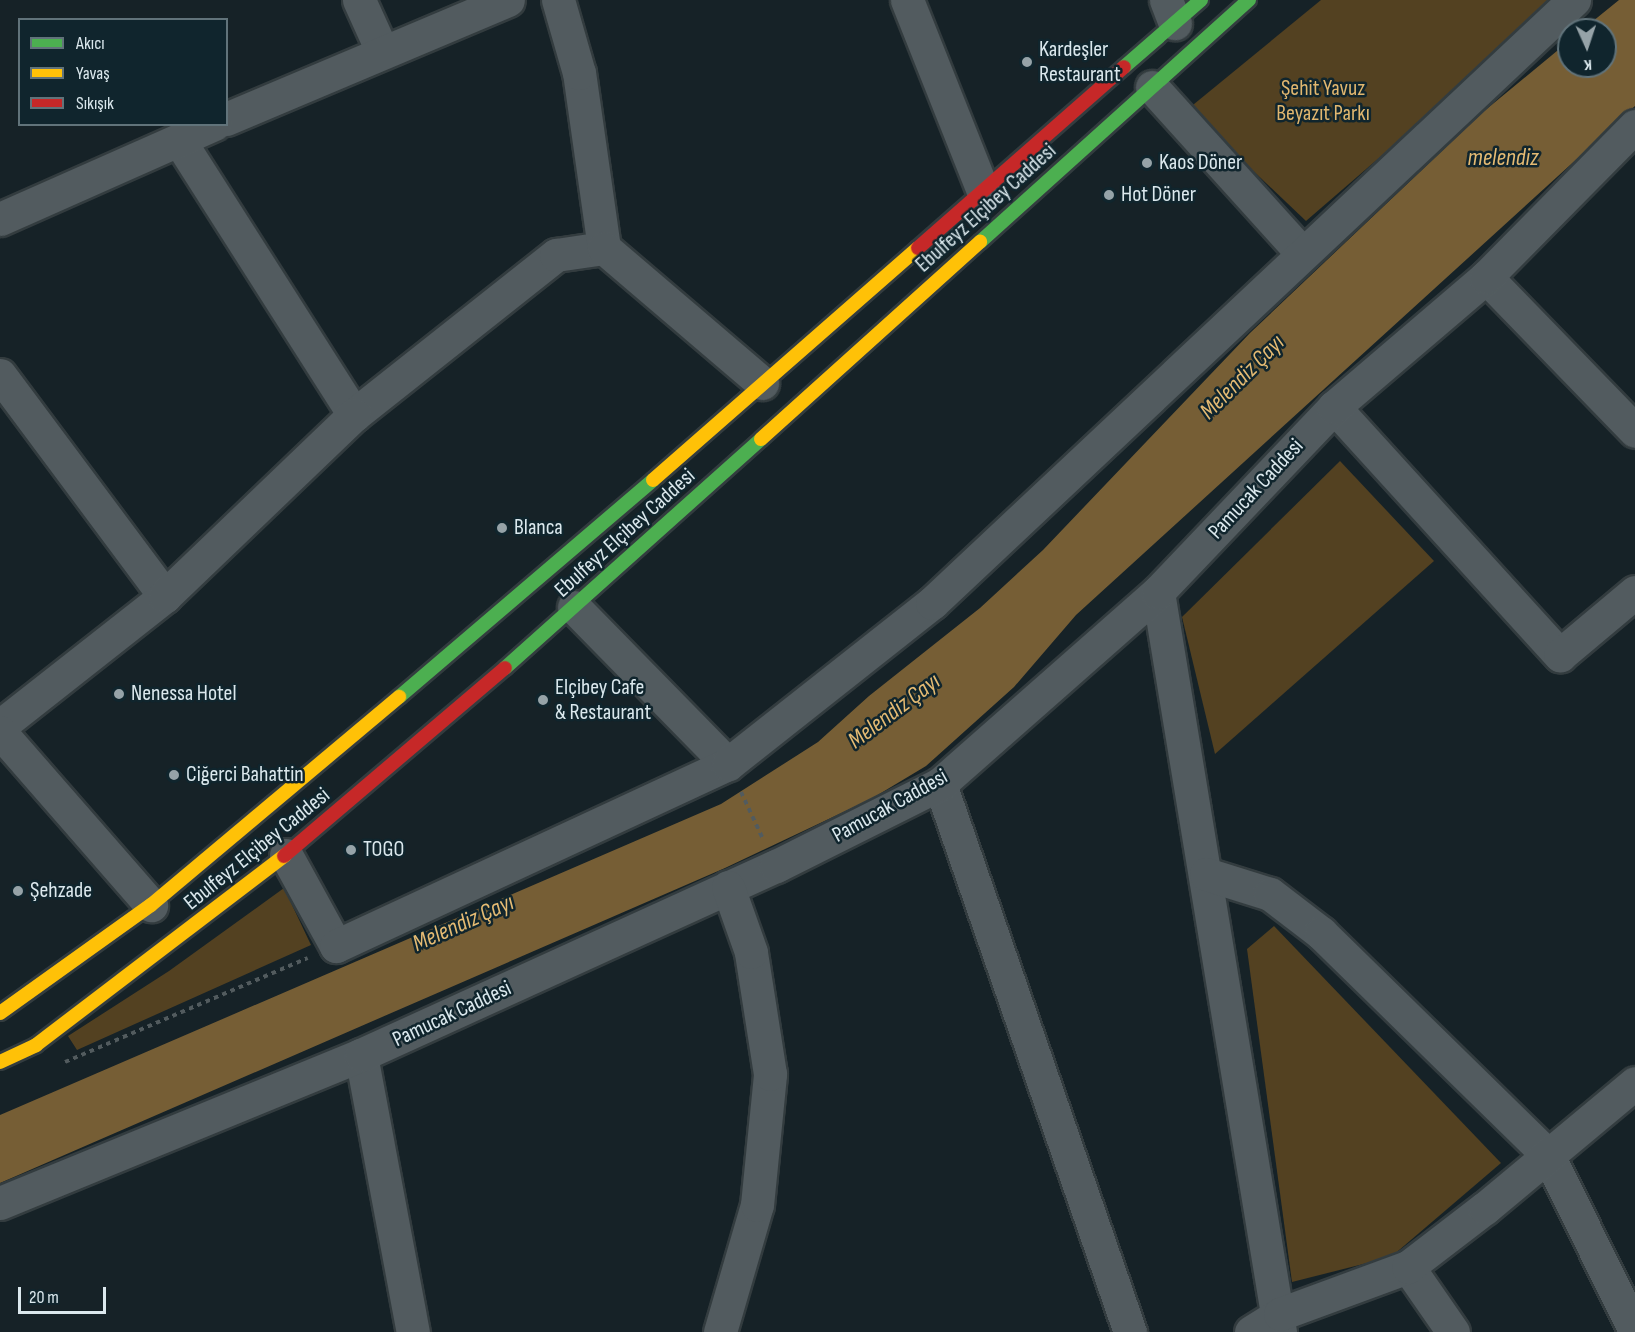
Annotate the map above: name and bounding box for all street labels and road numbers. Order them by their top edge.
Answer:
street label: Ebulfeyz Elçibey Caddesi [910,138,1062,278]
street label: Pamucak Caddesi [1203,433,1309,545]
street label: Ebulfeyz Elçibey Caddesi [549,463,701,603]
street label: Pamucak Caddesi [828,764,952,848]
street label: Ebulfeyz Elçibey Caddesi [179,782,335,916]
street label: Pamucak Caddesi [389,975,515,1053]

